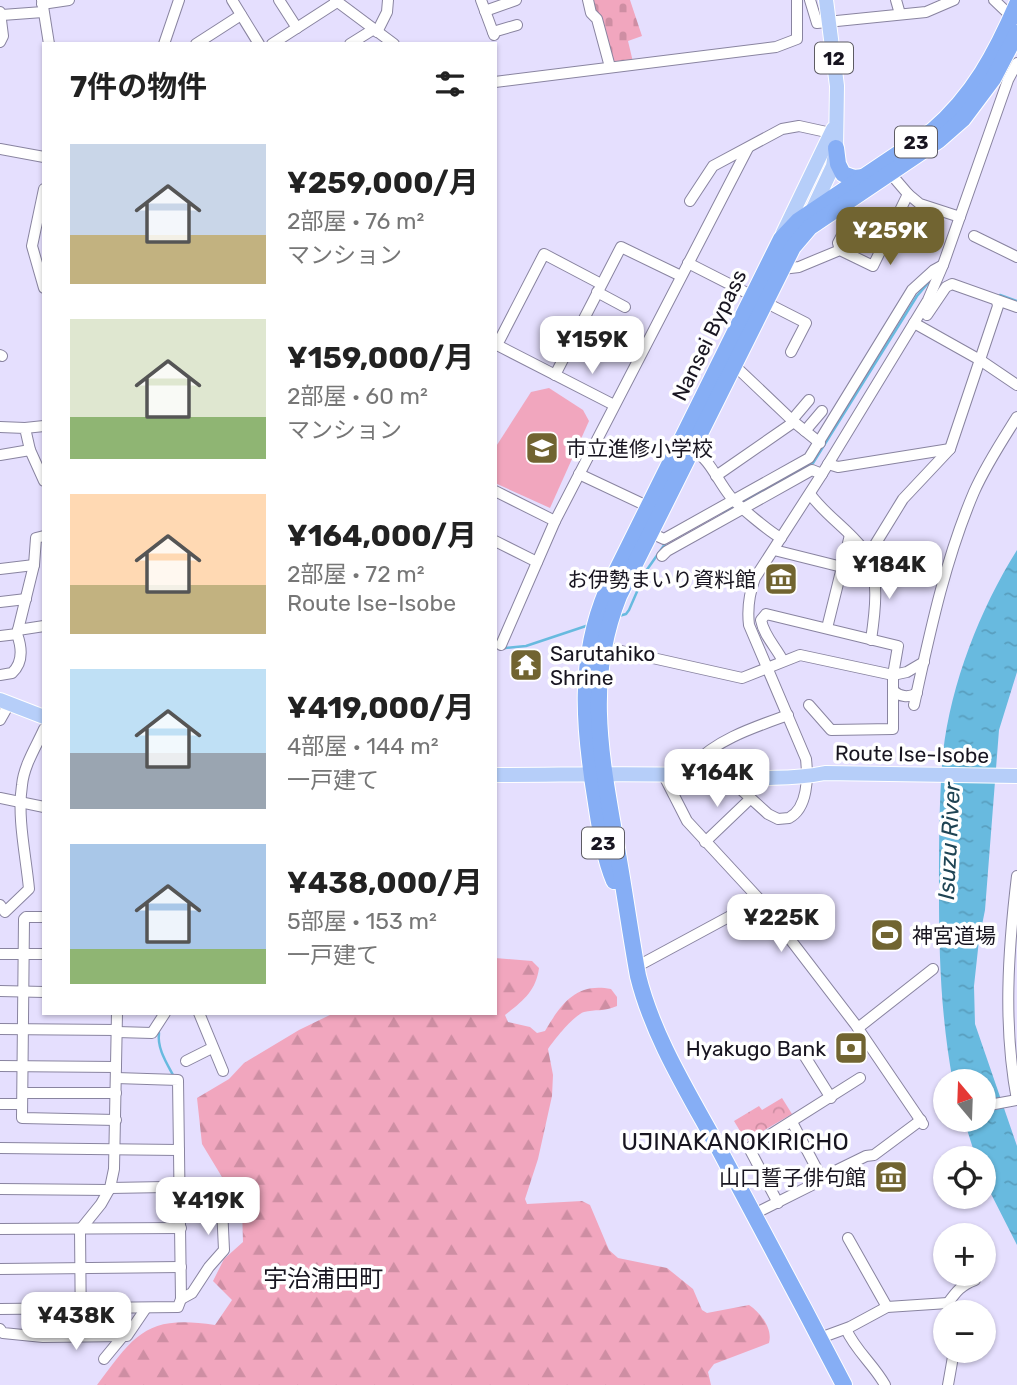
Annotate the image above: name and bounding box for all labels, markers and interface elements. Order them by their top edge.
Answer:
road number: 12 [815,43,853,74]
icon: filters [431,65,469,103]
text: 7件の物件 [70,69,207,105]
road number: 23 [895,126,937,158]
text: ¥259,000/月 [287,165,479,201]
icon: home [126,172,210,256]
text: 2部屋 · 76 m² [287,207,424,235]
pin: ¥259K [841,208,939,267]
text: ¥259K [852,216,928,244]
text: マンション [287,241,402,269]
street label: Nansei Bypass [666,265,752,405]
pin: ¥159K [543,316,641,376]
text: ¥159K [556,325,628,353]
text: ¥159,000/月 [287,340,474,376]
icon: home [126,347,210,431]
text: 2部屋 · 60 m² [287,382,428,410]
text: マンション [287,416,402,444]
school or university icon: 市立進修小学校 [523,429,561,467]
place label: 市立進修小学校 [566,436,713,461]
text: ¥164,000/月 [287,518,477,554]
icon: home [126,522,210,606]
pin: ¥184K [840,542,938,601]
text: ¥184K [852,550,926,578]
text: 2部屋 · 72 m² [287,560,425,588]
museum icon: お伊勢まいり資料館 [762,560,800,598]
place label: お伊勢まいり資料館 [567,567,756,592]
text: Route Ise-Isobe [287,589,456,617]
place label: Sarutahiko Shrine [550,641,655,690]
temple icon: Sarutahiko Shrine [507,646,545,684]
text: ¥419,000/月 [287,690,475,726]
icon: home [126,697,210,781]
text: 4部屋 · 144 m² [287,732,438,760]
street label: Route Ise-Isobe [835,740,989,768]
pin: ¥164K [668,750,766,809]
text: ¥164K [680,758,754,786]
text: 一戸建て [287,766,379,794]
water label: Isuzu River [932,780,966,900]
road number: 23 [582,828,624,858]
text: ¥438,000/月 [287,865,483,901]
icon: home [126,872,210,956]
pin: ¥225K [732,894,830,954]
text: ¥225K [743,903,819,931]
text: 5部屋 · 153 m² [287,907,437,935]
sports icon: 神宮道場 [868,916,906,954]
place label: 神宮道場 [912,923,996,948]
text: 一戸建て [287,941,379,969]
bank icon: Hyakugo Bank [832,1029,870,1067]
place label: Hyakugo Bank [686,1036,826,1061]
north arrow [933,1069,996,1132]
map controls [933,1069,996,1363]
district label: UJINAKANOKIRICHO [621,1128,849,1156]
button: locate [933,1146,996,1209]
museum icon: 山口誓子俳句館 [872,1158,910,1196]
place label: 山口誓子俳句館 [719,1165,866,1190]
pin: ¥419K [159,1178,257,1237]
text: ¥419K [172,1186,244,1214]
button: + [933,1223,996,1286]
district label: 宇治浦田町 [263,1265,383,1293]
pin: ¥438K [27,1292,125,1352]
button: − [933,1300,996,1363]
text: ¥438K [37,1301,115,1329]

